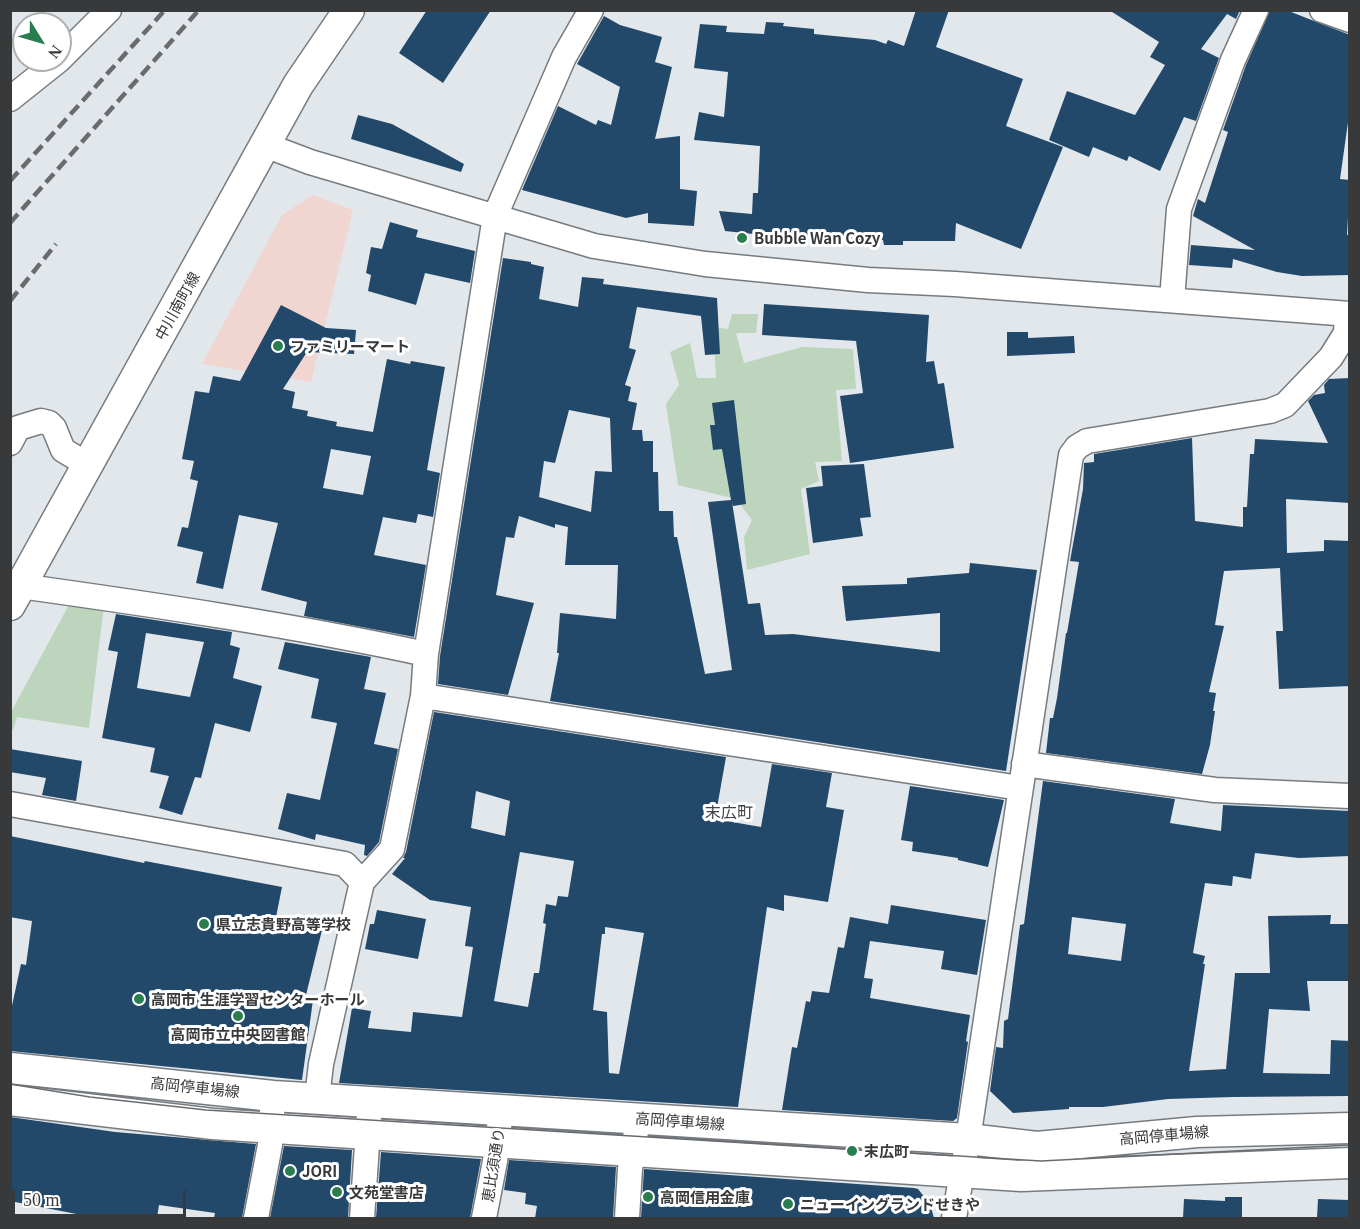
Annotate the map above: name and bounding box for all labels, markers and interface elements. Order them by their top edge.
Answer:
north arrow [12,12,72,72]
text: N [45,42,65,62]
place label: Bubble Wan Cozy [754,229,880,247]
marker: Bubble Wan Cozy [735,231,749,245]
street label: 中川南町線 [151,269,203,343]
place label: ファミリーマート [290,337,410,355]
marker: ファミリーマート [271,339,285,353]
district label: 末広町 [705,802,753,822]
place label: 県立志貴野高等学校 [216,915,351,933]
marker: 県立志貴野高等学校 [197,917,211,931]
place label: 高岡市 生涯学習センターホール [151,990,364,1008]
marker: 高岡市 生涯学習センターホール [132,992,146,1006]
marker: 高岡市立中央図書館 [231,1009,245,1023]
place label: 高岡市立中央図書館 [171,1025,305,1043]
street label: 高岡停車場線 [149,1073,241,1101]
street label: 高岡停車場線 [634,1109,726,1133]
street label: 高岡停車場線 [1118,1122,1210,1148]
street label: 恵比須通り [478,1127,508,1203]
place label: 末広町 [864,1142,909,1160]
marker: 末広町 [845,1144,859,1158]
place label: JORI [302,1162,337,1180]
marker: JORI [283,1164,297,1178]
scale bar [15,1178,189,1216]
place label: 文苑堂書店 [349,1183,424,1201]
marker: 文苑堂書店 [330,1185,344,1199]
place label: 高岡信用金庫 [660,1188,750,1206]
text: 50 m [23,1190,60,1210]
marker: 高岡信用金庫 [641,1190,655,1204]
place label: ニューイングランドせきや [800,1195,980,1213]
marker: ニューイングランドせきや [781,1197,795,1211]

